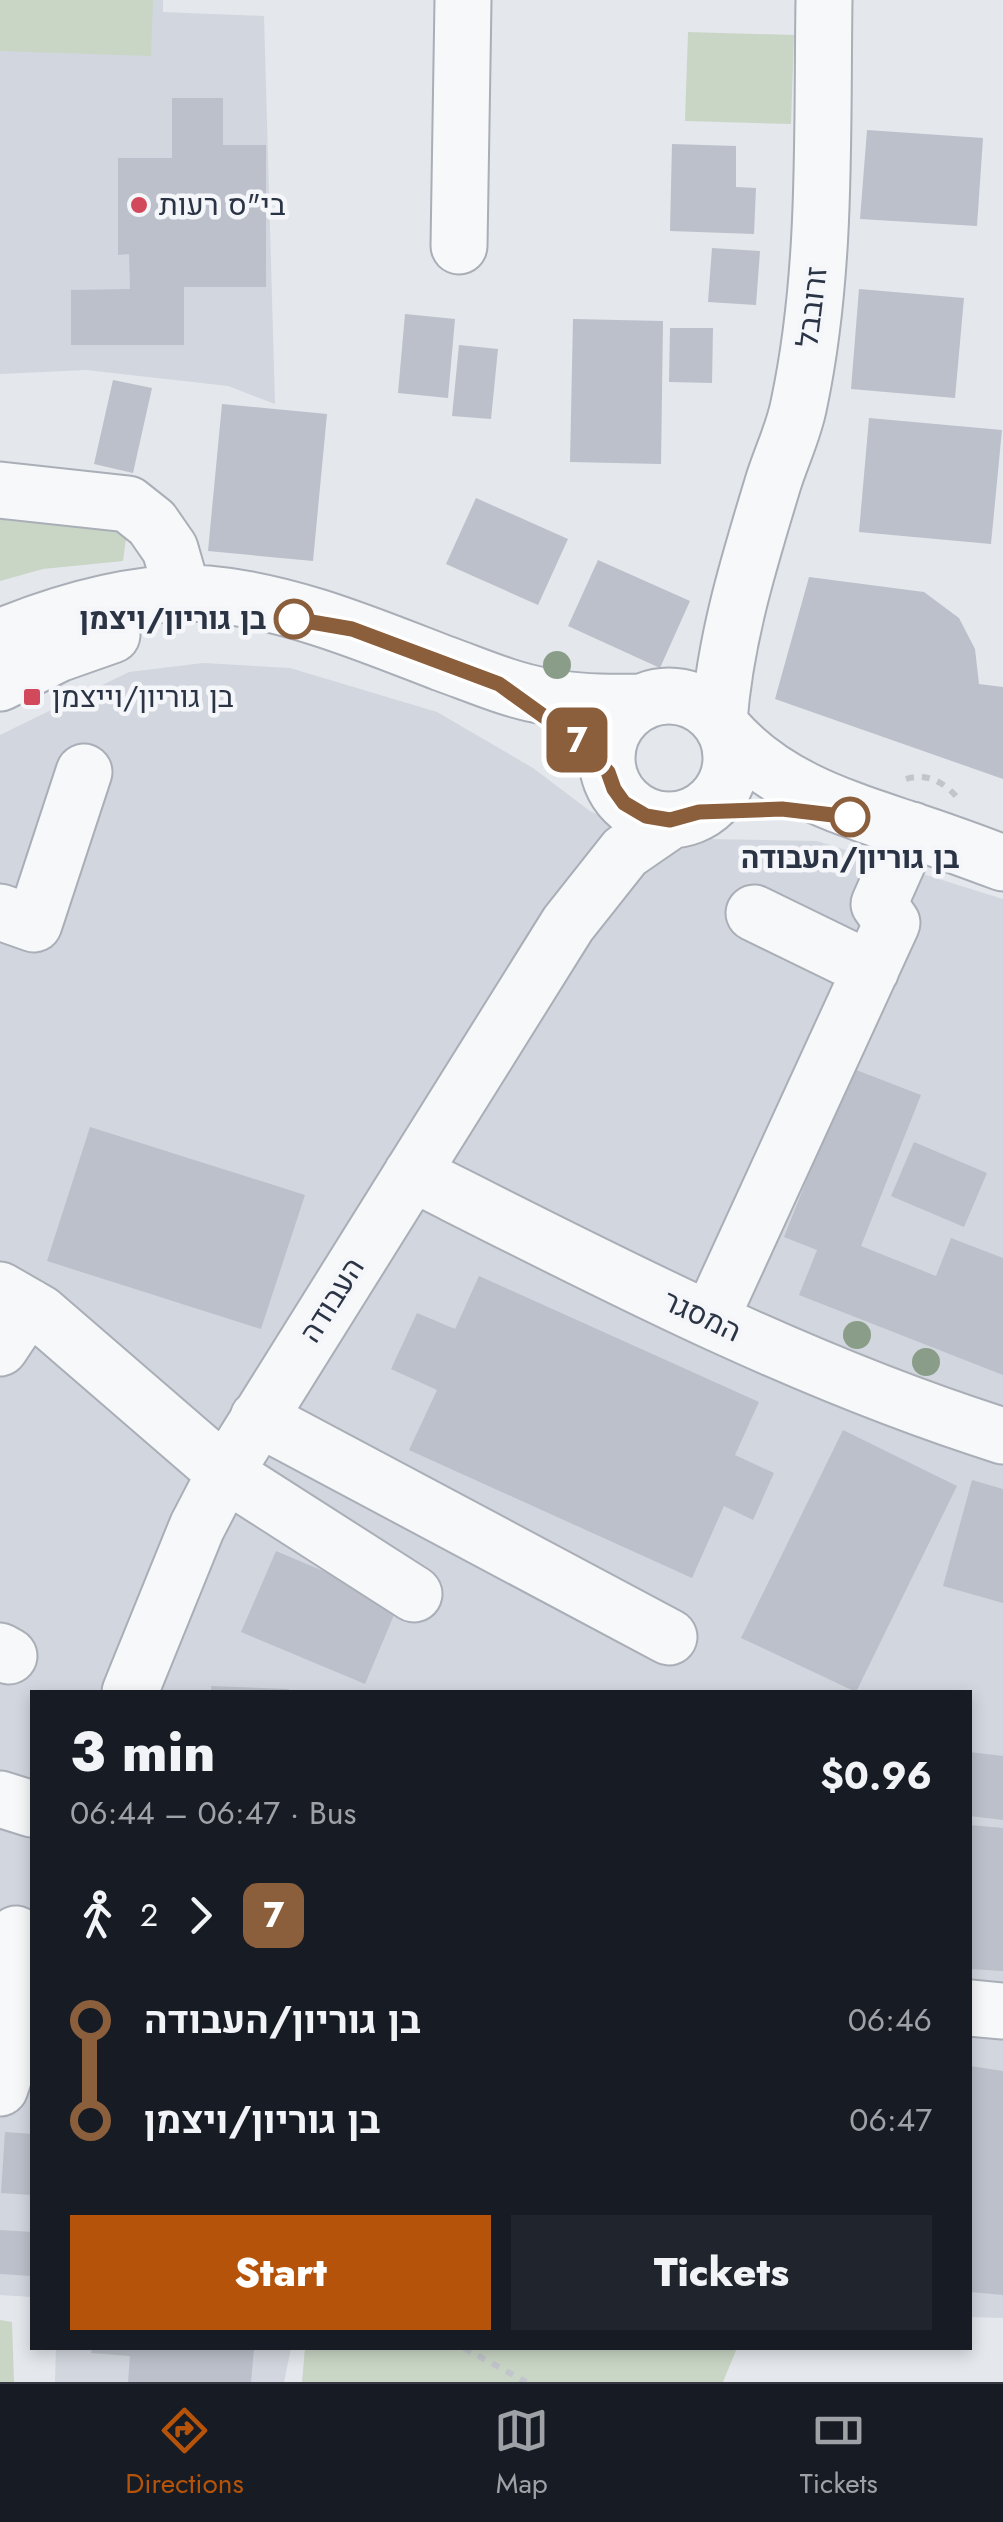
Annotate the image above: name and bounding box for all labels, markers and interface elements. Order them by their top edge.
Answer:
place label: בי"ס רעות [159,183,286,226]
marker: בי"ס רעות [128,194,150,216]
street label: זרובבל [785,264,838,350]
place label: בן גוריון/ויצמן [80,597,266,640]
marker: בן גוריון/ויצמן [275,600,313,638]
place label: בן גוריון/וייצמן [52,675,234,718]
marker: בן גוריון/וייצמן [21,686,43,708]
line badge: 7 [544,708,610,772]
text: 7 [566,715,588,765]
marker: בן גוריון/העבודה [831,798,869,836]
place label: בן גוריון/העבודה [741,836,959,879]
street label: העבודה [289,1249,374,1351]
street label: המסגר [656,1279,749,1352]
text: 3 min [70,1712,216,1792]
text: $0.96 [820,1748,932,1803]
text: 06:44 – 06:47 · Bus [70,1790,356,1836]
icon: walk [70,1888,125,1943]
icon: forward [173,1888,228,1943]
text: 7 [263,1890,284,1940]
text: 2 [140,1892,158,1938]
text: בן גוריון/העבודה [144,1992,421,2047]
text: 06:46 [848,1997,932,2043]
text: בן גוריון/ויצמן [144,2092,380,2147]
text: 06:47 [849,2097,932,2143]
button: Start [70,2215,491,2330]
button: Tickets [511,2215,932,2330]
tab: Directions [125,2403,244,2504]
tab: Map [494,2403,549,2504]
tab: Tickets [800,2403,878,2504]

